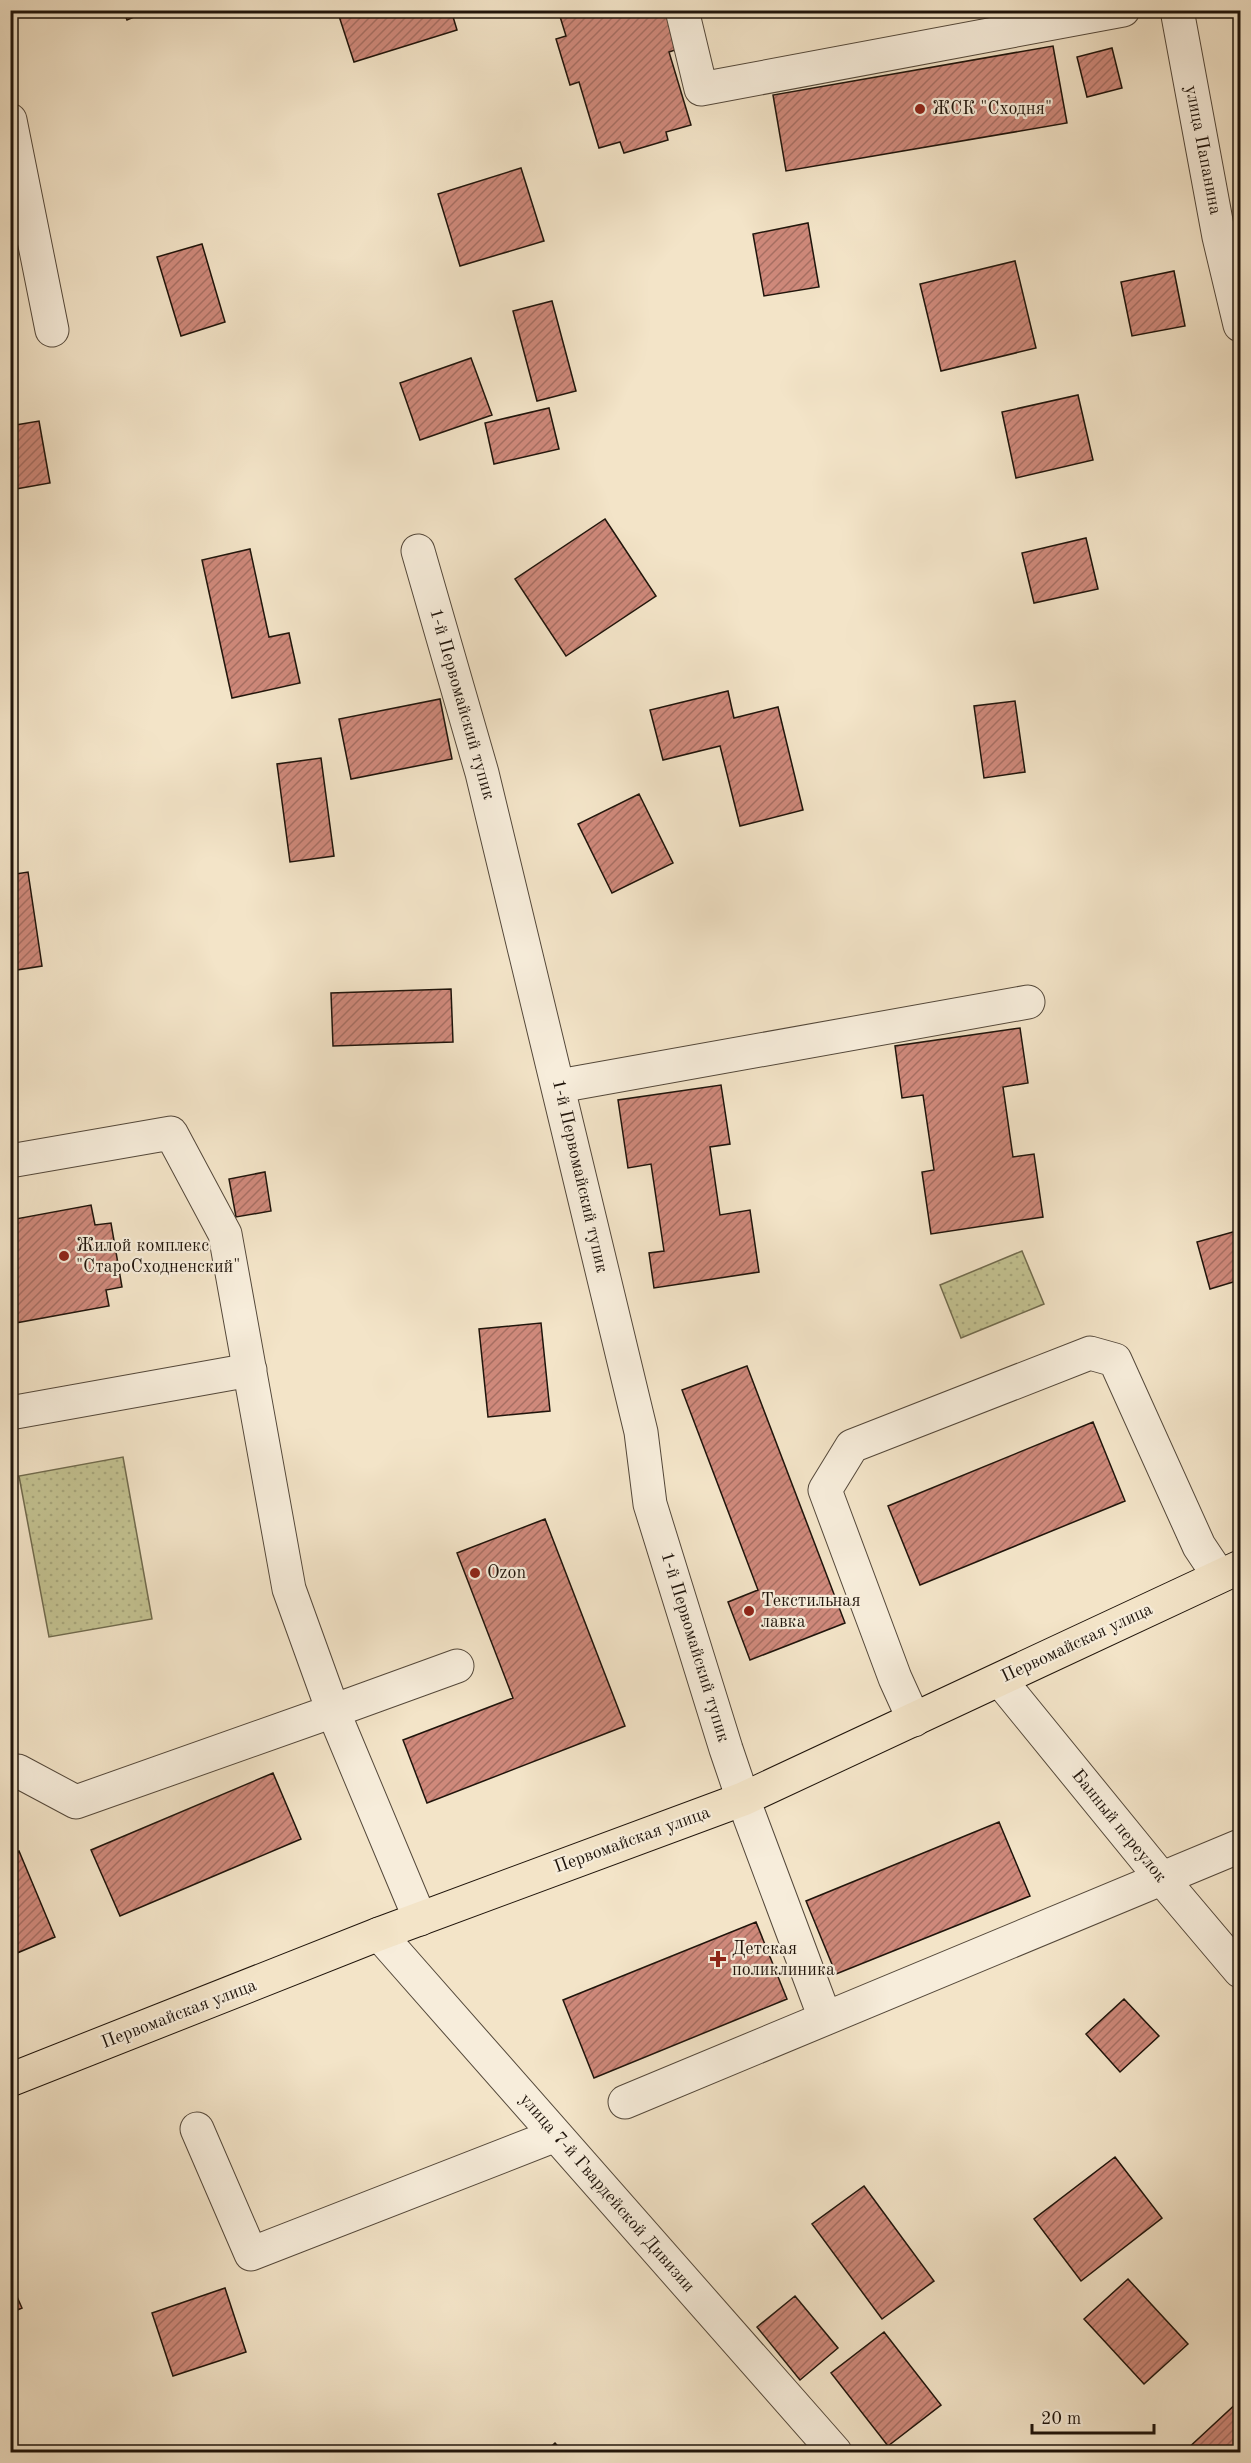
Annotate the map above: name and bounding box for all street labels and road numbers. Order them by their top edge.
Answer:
street label: улица Папанина [1182,84,1224,216]
street label: 1-й Первомайский тупик [426,606,498,802]
street label: 1-й Первомайский тупик [549,1077,611,1275]
street label: 1-й Первомайский тупик [657,1550,733,1744]
street label: Первомайская улица [999,1600,1155,1686]
street label: Банный переулок [1068,1766,1170,1886]
street label: Первомайская улица [552,1803,712,1877]
street label: Первомайская улица [99,1976,259,2052]
street label: улица 7-й Гвардейской Дивизии [516,2090,698,2296]

